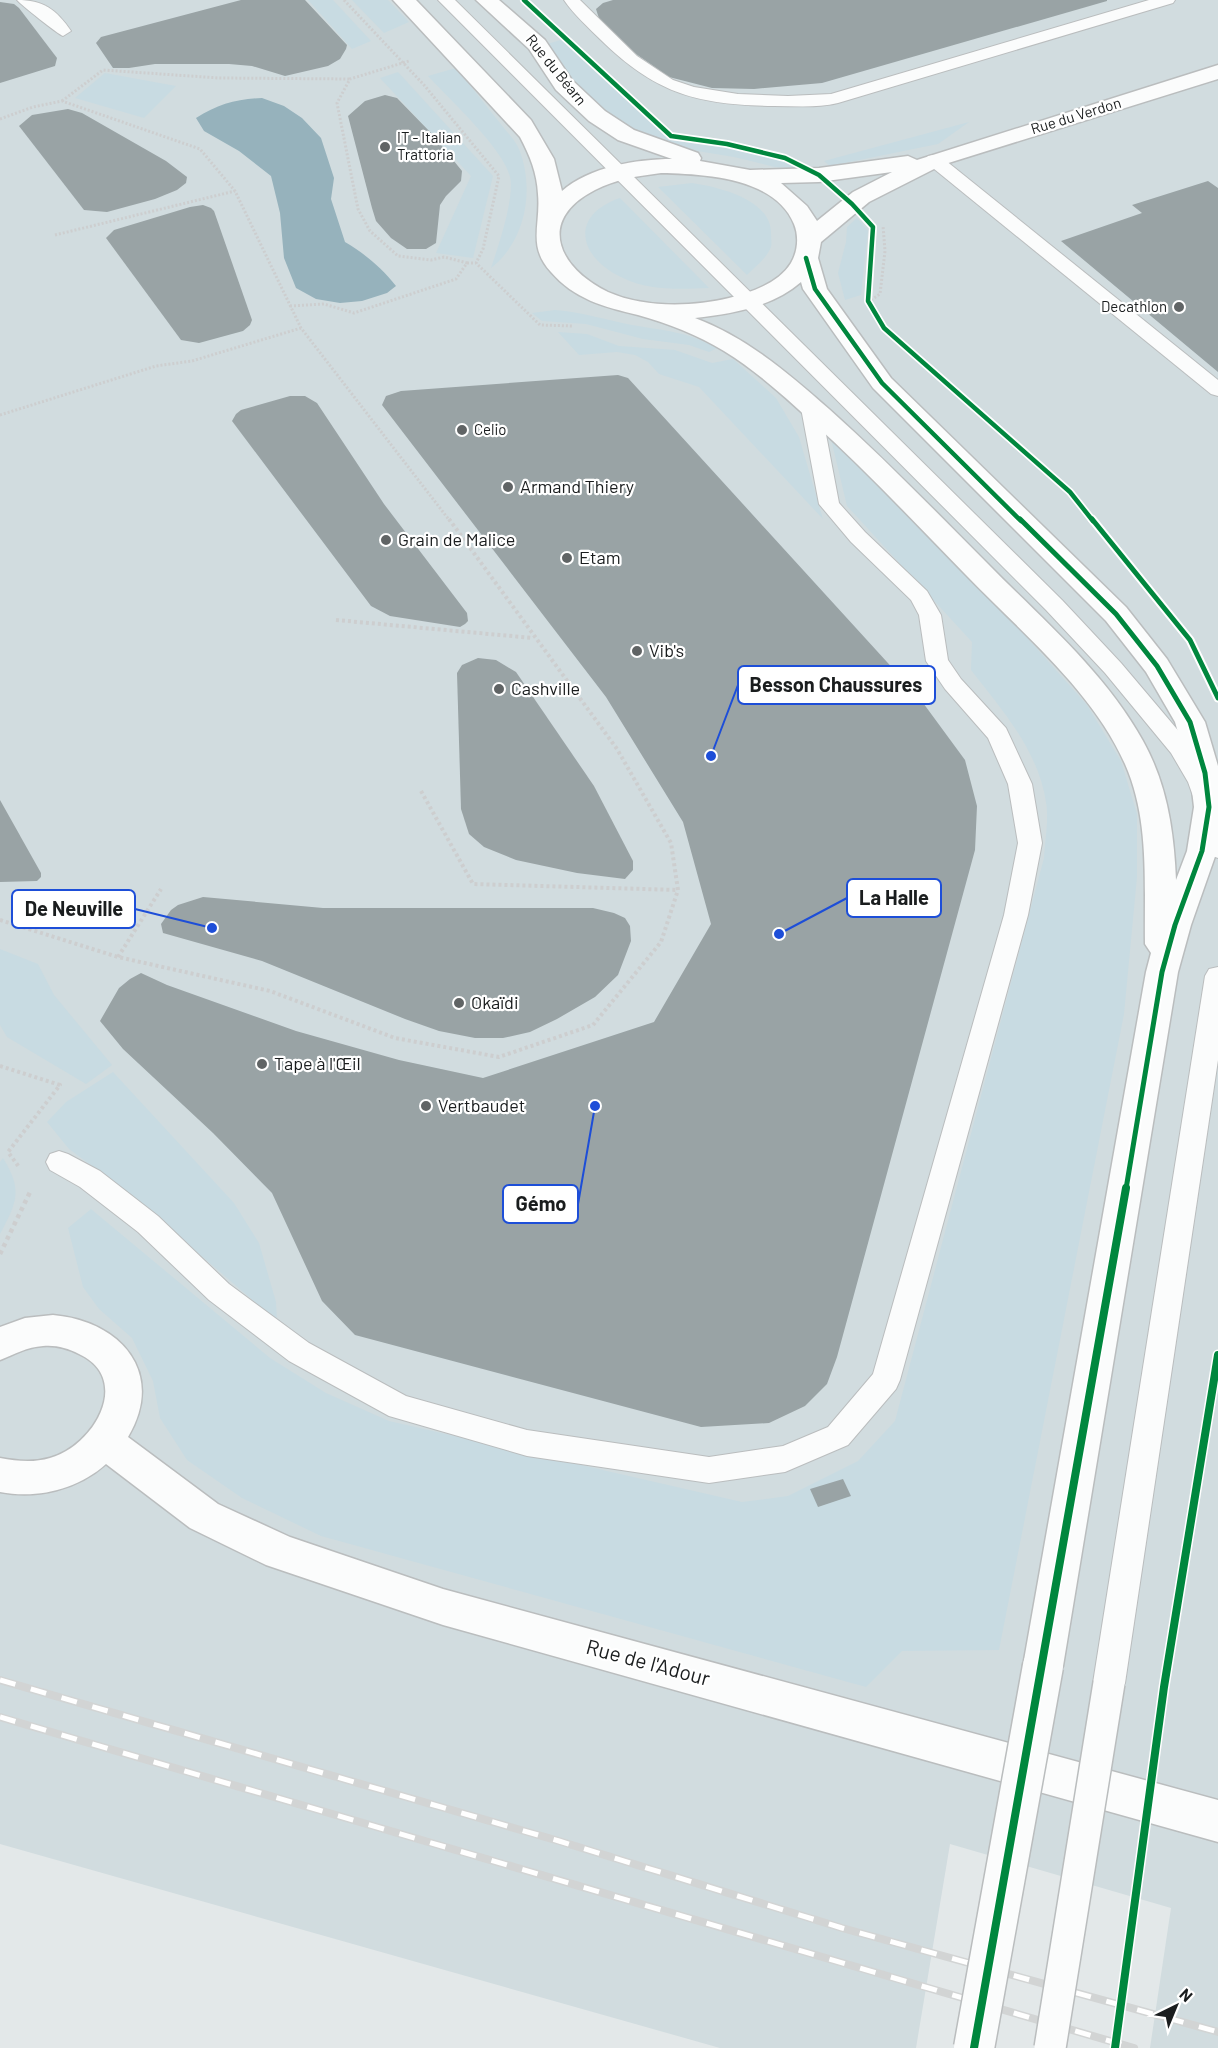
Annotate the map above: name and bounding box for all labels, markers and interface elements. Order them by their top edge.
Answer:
street label: Rue du Béarn [523,30,591,108]
street label: Rue du Verdon [1028,93,1123,137]
place label: IT - Italian Trattoria [397,128,461,163]
marker: IT - Italian Trattoria [378,140,392,154]
place label: Decathlon [1101,297,1167,315]
marker: Decathlon [1172,300,1186,314]
place label: Celio [474,420,507,438]
marker: Celio [455,423,469,437]
place label: Armand Thiery [520,475,634,497]
marker: Armand Thiery [501,480,515,494]
place label: Grain de Malice [398,528,515,550]
marker: Grain de Malice [379,533,393,547]
place label: Etam [579,546,621,568]
marker: Etam [560,551,574,565]
place label: Vib's [649,639,684,661]
marker: Vib's [630,644,644,658]
callout: Besson Chaussures [738,666,935,704]
text: Besson Chaussures [750,672,922,696]
place label: Cashville [511,677,580,699]
marker: Cashville [492,682,506,696]
callout: La Halle [847,879,941,917]
text: La Halle [859,885,929,909]
callout: De Neuville [12,890,135,928]
text: De Neuville [25,896,123,920]
place label: Okaïdi [471,991,518,1013]
marker: Okaïdi [452,996,466,1010]
place label: Tape à l'Œil [274,1052,361,1074]
marker: Tape à l'Œil [255,1057,269,1071]
place label: Vertbaudet [438,1094,525,1116]
marker: Vertbaudet [419,1099,433,1113]
callout: Gémo [503,1185,578,1223]
text: Gémo [516,1191,566,1215]
street label: Rue de l'Adour [584,1633,713,1690]
north arrow [1146,1976,1206,2036]
text: N [1176,1984,1197,2005]

